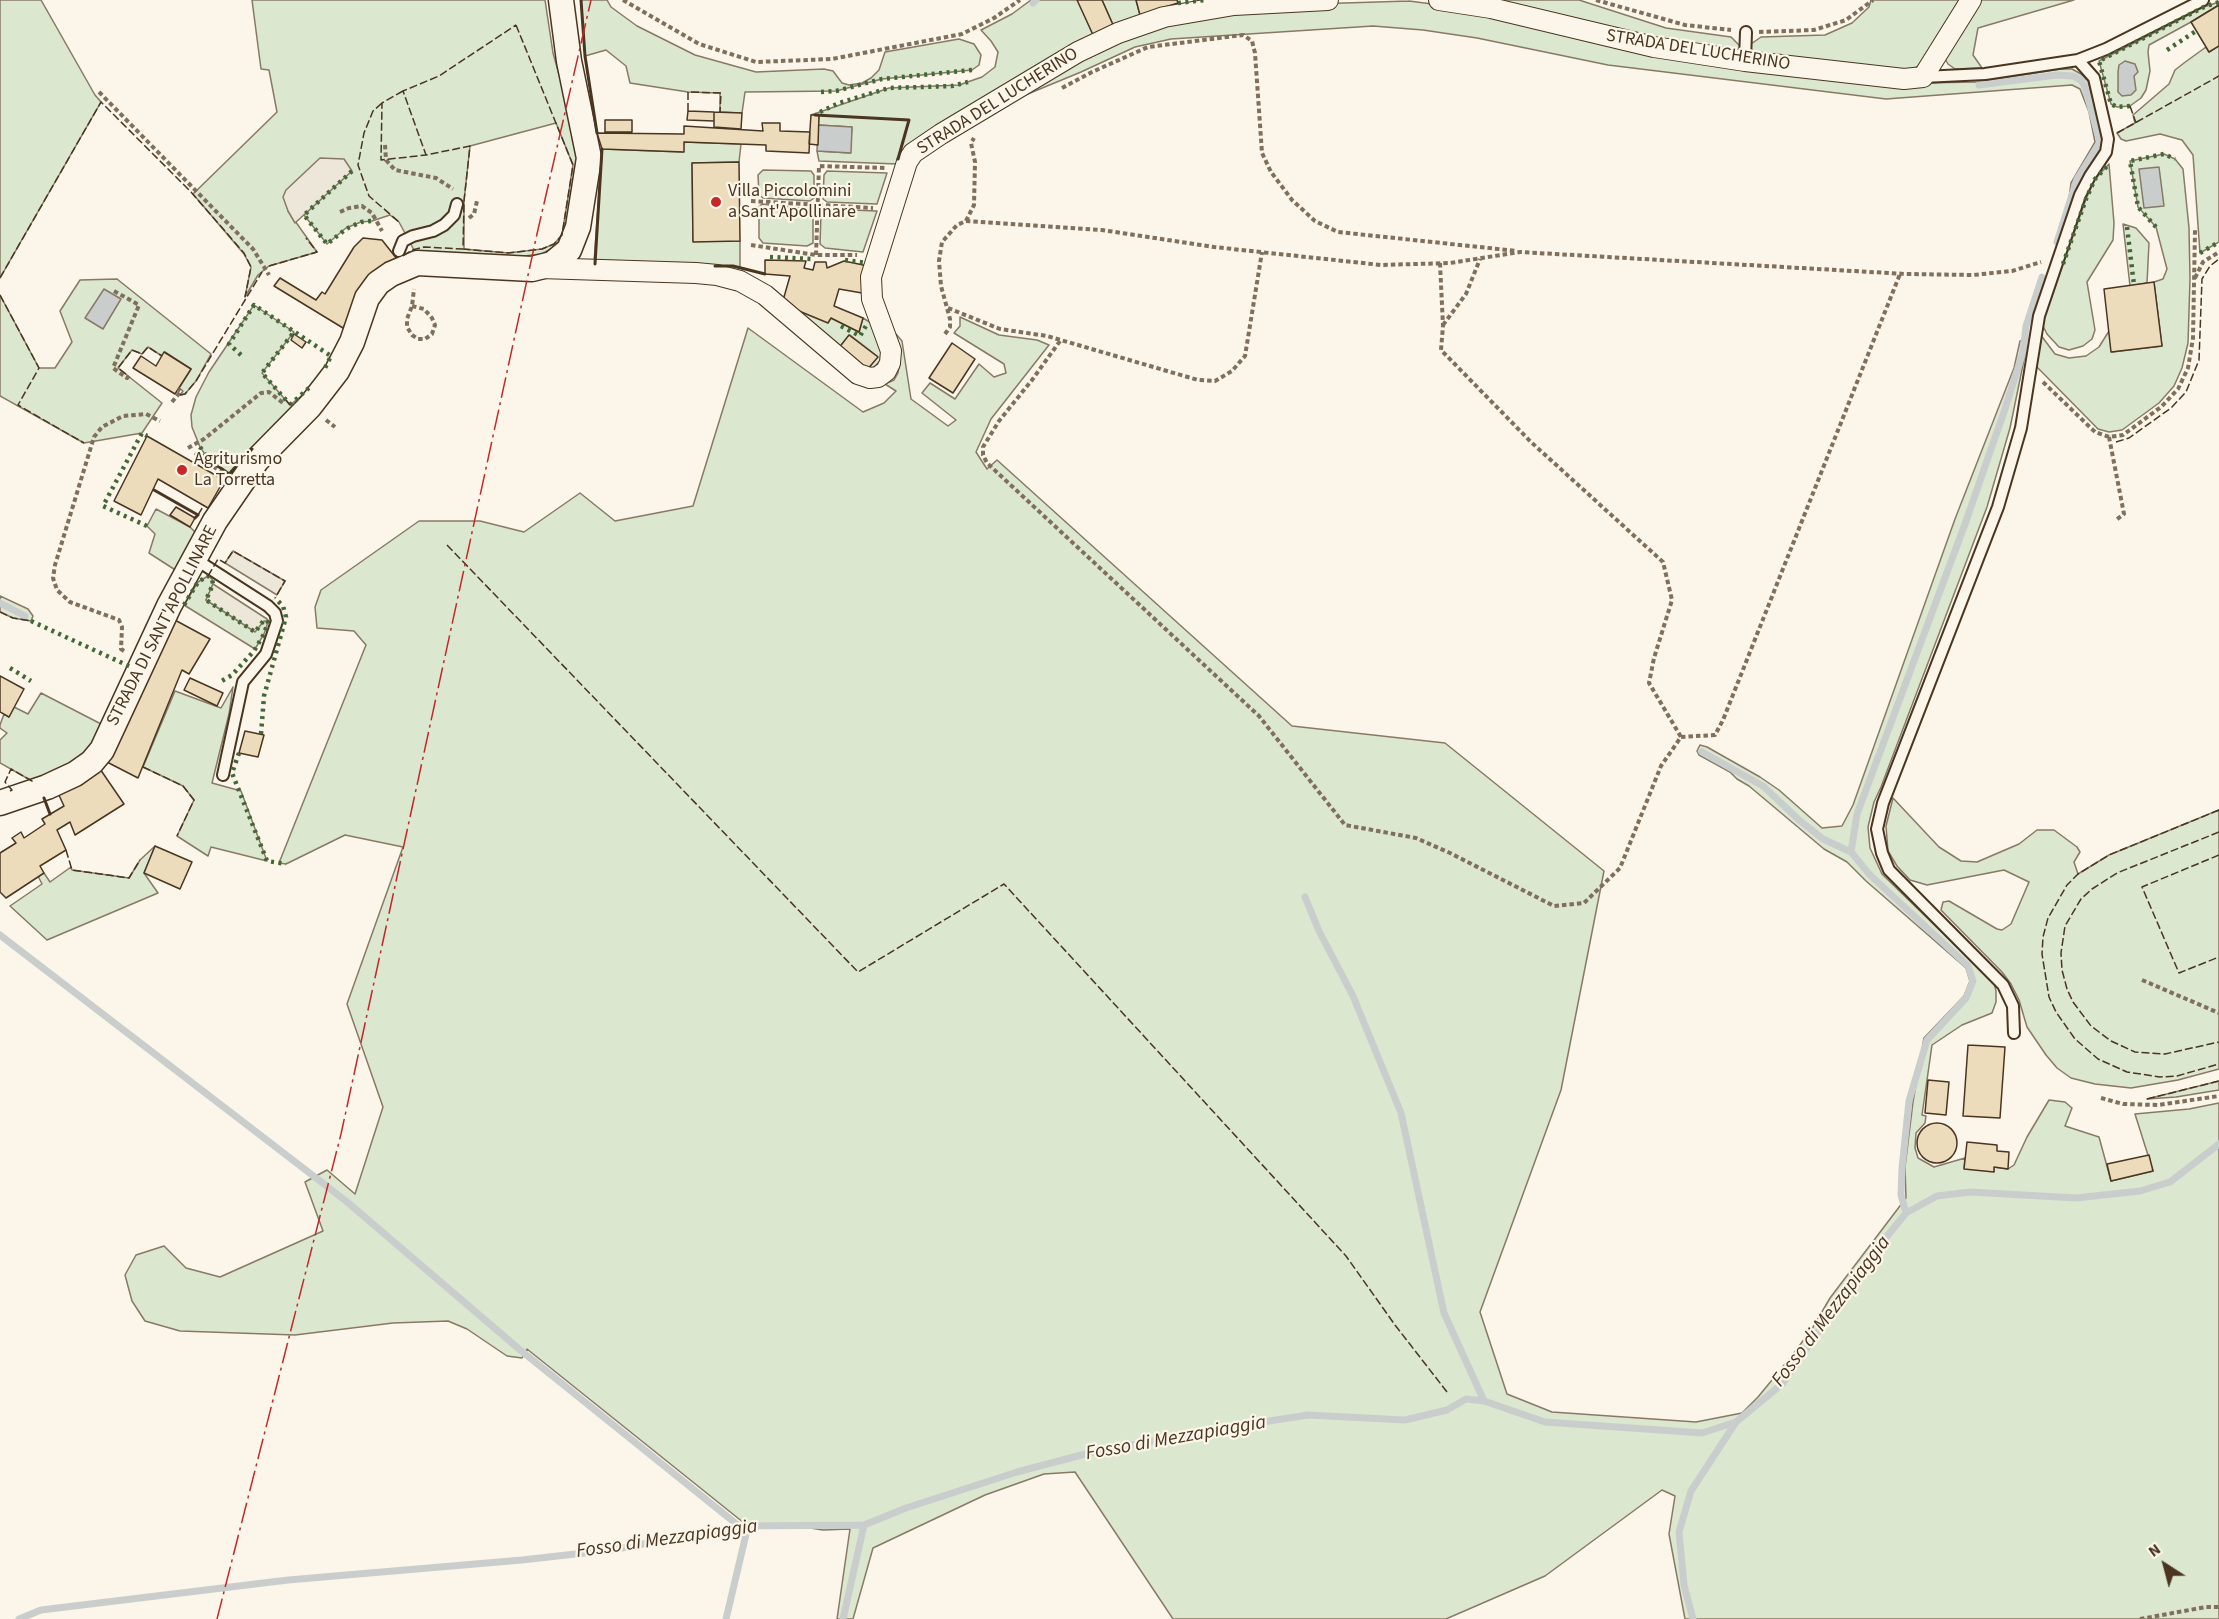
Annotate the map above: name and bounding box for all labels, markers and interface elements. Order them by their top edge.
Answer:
street label: STRADA DEL LUCHERINO [1604,26,1792,76]
street label: STRADA DEL LUCHERINO [913,44,1083,160]
place label: Villa Piccolomini a Sant'Apollinare [728,181,856,224]
marker: Villa Piccolomini a Sant'Apollinare [709,195,723,209]
place label: Agriturismo La Torretta [194,449,282,492]
marker: Agriturismo La Torretta [175,463,189,477]
street label: STRADA DI SANT'APOLLINARE [103,522,223,730]
water label: Fosso di Mezzapiaggia [1767,1232,1897,1392]
water label: Fosso di Mezzapiaggia [1084,1411,1268,1467]
water label: Fosso di Mezzapiaggia [575,1515,759,1565]
north arrow [2135,1535,2195,1595]
text: N [2144,1538,2165,1562]

